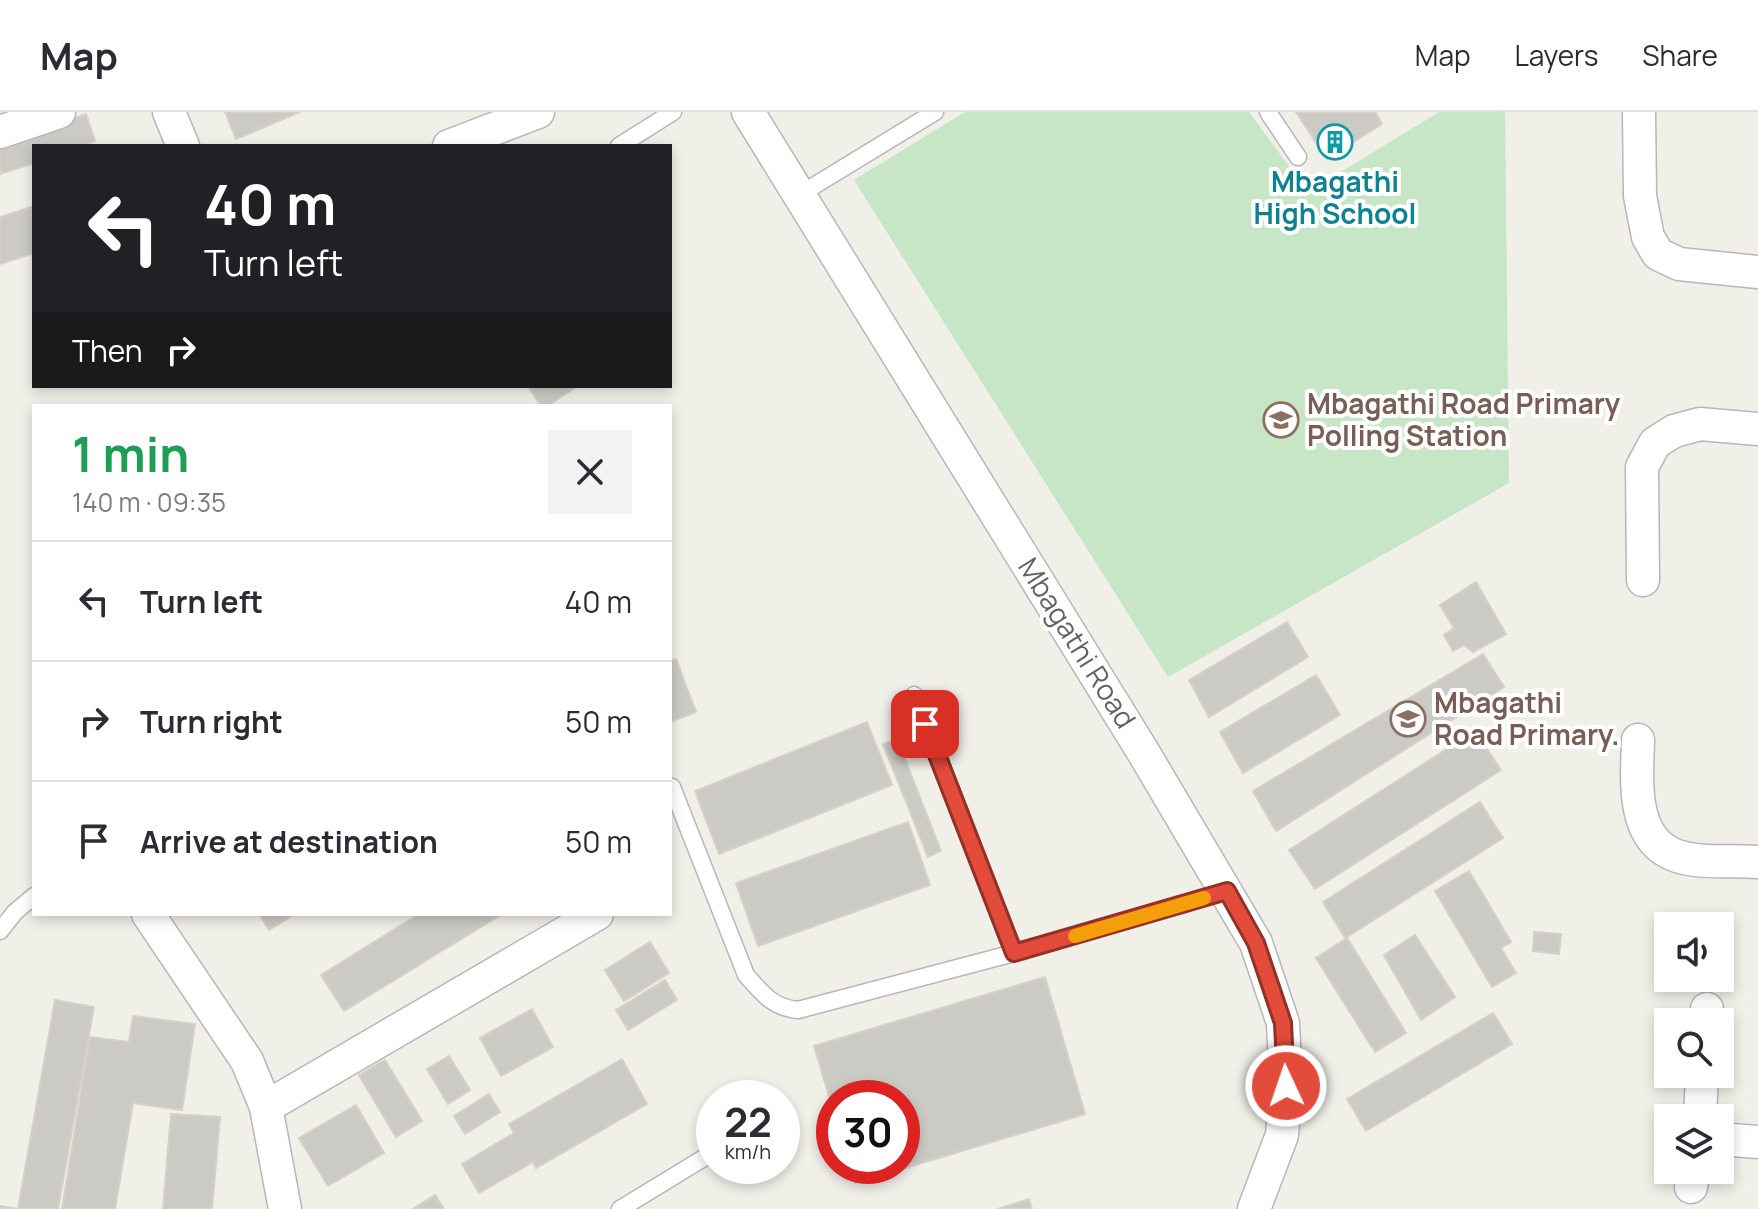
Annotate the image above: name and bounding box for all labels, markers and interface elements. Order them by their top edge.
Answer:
text: Map [40,29,118,81]
text: Map [1415,36,1471,74]
text: Layers [1515,36,1598,74]
text: Share [1642,36,1718,74]
building icon: Mbagathi High School [1316,123,1354,161]
place label: Mbagathi High School [1254,162,1416,232]
text: 40 m [204,165,336,242]
icon: left [72,176,176,280]
text: Turn left [204,238,343,287]
icon: right [159,328,203,372]
text: Then [72,330,143,371]
place label: Mbagathi Road Primary Polling Station [1307,384,1620,454]
school or university icon: Mbagathi Road Primary Polling Station [1262,401,1300,439]
text: 1 min [72,421,189,486]
button: close [548,430,632,514]
text: 140 m · 09:35 [72,484,226,520]
street label: Mbagathi Road [1010,550,1145,735]
icon: left [72,579,116,623]
text: Turn left [140,581,263,622]
text: 40 m [565,581,632,622]
place label: Mbagathi Road Primary. [1434,683,1620,753]
pin [891,690,959,758]
icon: right [72,699,116,743]
school or university icon: Mbagathi Road Primary. [1389,700,1427,738]
text: Turn right [140,701,283,742]
text: 50 m [565,701,632,742]
icon: arrive [903,702,947,746]
icon: arrive [72,819,116,863]
text: Arrive at destination [140,821,438,862]
text: 50 m [565,821,632,862]
map controls [1654,912,1734,1184]
button: sound [1654,912,1734,992]
button: search [1654,1008,1734,1088]
position arrow [1244,1044,1328,1128]
speed limit sign: 30 [816,1080,920,1184]
text: 22 [724,1094,772,1149]
button: layers [1654,1104,1734,1184]
text: km/h [725,1138,771,1165]

